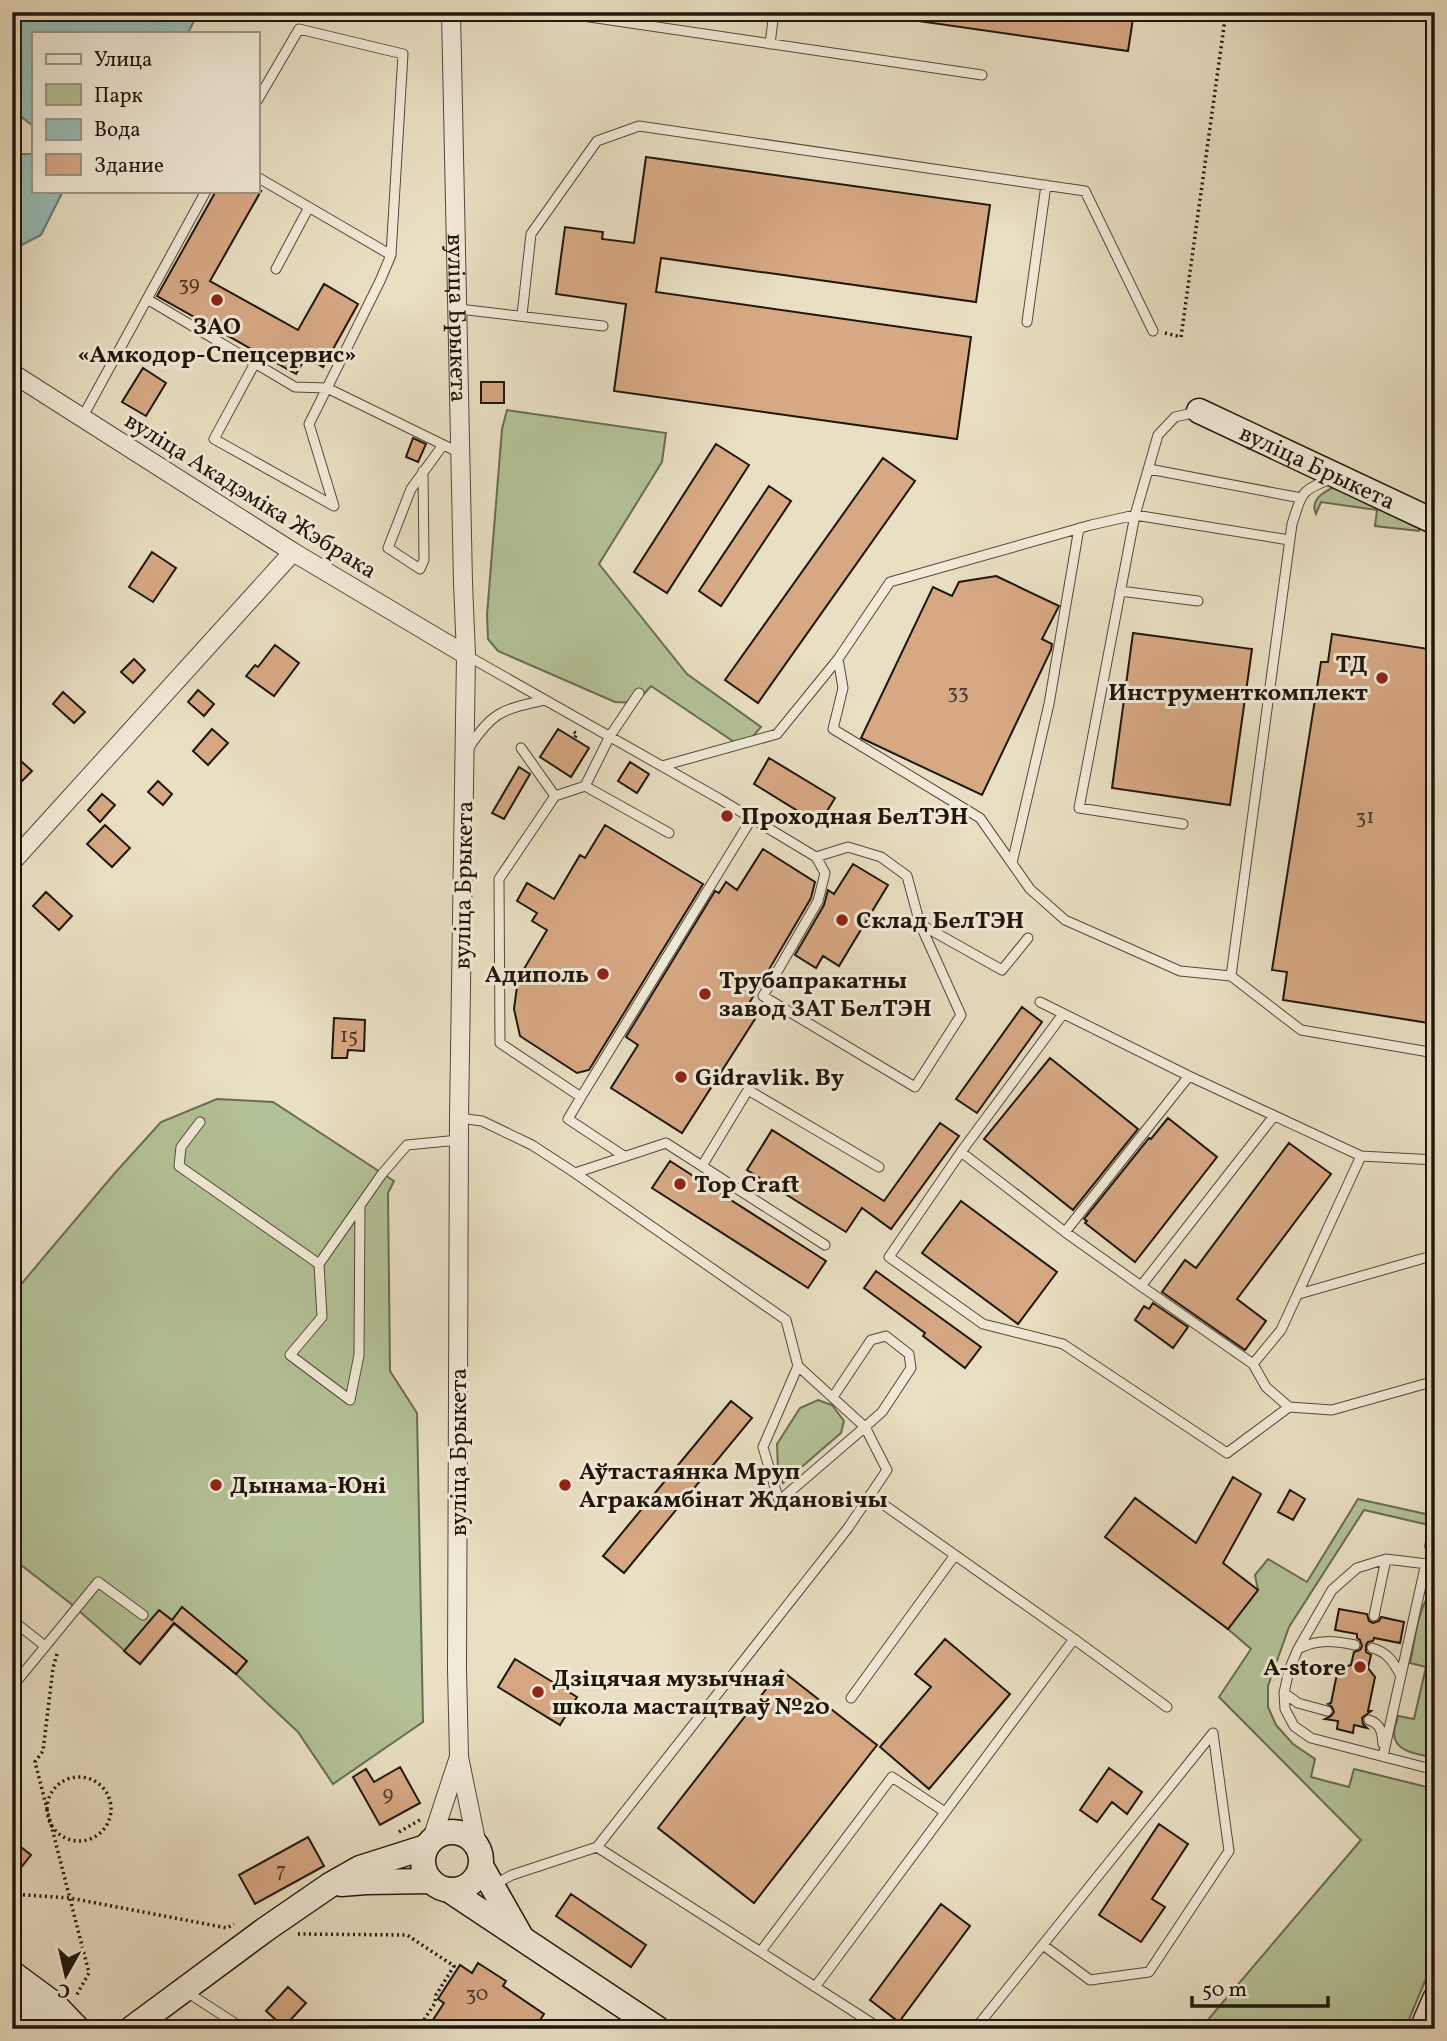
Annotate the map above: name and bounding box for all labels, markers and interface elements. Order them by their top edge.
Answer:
legend [32,32,259,192]
text: Улица [94,46,152,75]
text: Парк [94,82,143,111]
text: Вода [94,116,141,145]
text: Здание [94,152,164,181]
street label: вуліца Брыкета [437,233,474,403]
house number: 39 [178,270,200,299]
marker: ЗАО «Амкодор-Спецсервис» [209,292,225,308]
place label: ЗАО «Амкодор-Спецсервис» [77,311,357,373]
street label: вуліца Акадэміка Жэбрака [117,405,383,588]
street label: вуліца Брыкета [1233,417,1400,520]
place label: ТД Инструменткомплект [1108,649,1368,711]
marker: ТД Инструменткомплект [1374,670,1390,686]
house number: 33 [947,678,969,707]
street label: вуліца Брыкета [447,800,483,970]
place label: Проходная БелТЭН [741,801,968,835]
house number: 31 [1356,803,1374,832]
marker: Проходная БелТЭН [719,808,735,824]
place label: Склад БелТЭН [856,905,1024,939]
marker: Склад БелТЭН [834,912,850,928]
place label: Адиполь [485,959,589,993]
place label: Трубапракатны завод ЗАТ БелТЭН [719,965,932,1027]
marker: Адиполь [595,966,611,982]
marker: Трубапракатны завод ЗАТ БелТЭН [697,986,713,1002]
house number: 15 [340,1022,358,1051]
place label: Gidravlik. By [695,1062,845,1096]
marker: Gidravlik. By [673,1069,689,1085]
place label: Top Craft [694,1169,799,1203]
marker: Top Craft [672,1176,688,1192]
street label: вуліца Брыкета [443,1368,477,1536]
place label: Аўтастаянка Мруп Агракамбінат Ждановічы [579,1456,887,1518]
place label: Дынама-Юні [230,1470,386,1504]
marker: Дынама-Юні [208,1477,224,1493]
marker: Аўтастаянка Мруп Агракамбінат Ждановічы [557,1477,573,1493]
place label: А-store [1263,1652,1346,1686]
marker: А-store [1352,1659,1368,1675]
place label: Дзіцячая музычная школа мастацтваў №20 [552,1663,830,1725]
marker: Дзіцячая музычная школа мастацтваў №20 [530,1684,546,1700]
house number: 9 [383,1780,394,1809]
house number: 7 [276,1857,286,1886]
north arrow [32,1940,102,2010]
scale bar [1192,1964,1328,2008]
text: С [56,1976,72,2004]
text: 50 m [1202,1976,1247,2005]
house number: 30 [466,1980,488,2009]

